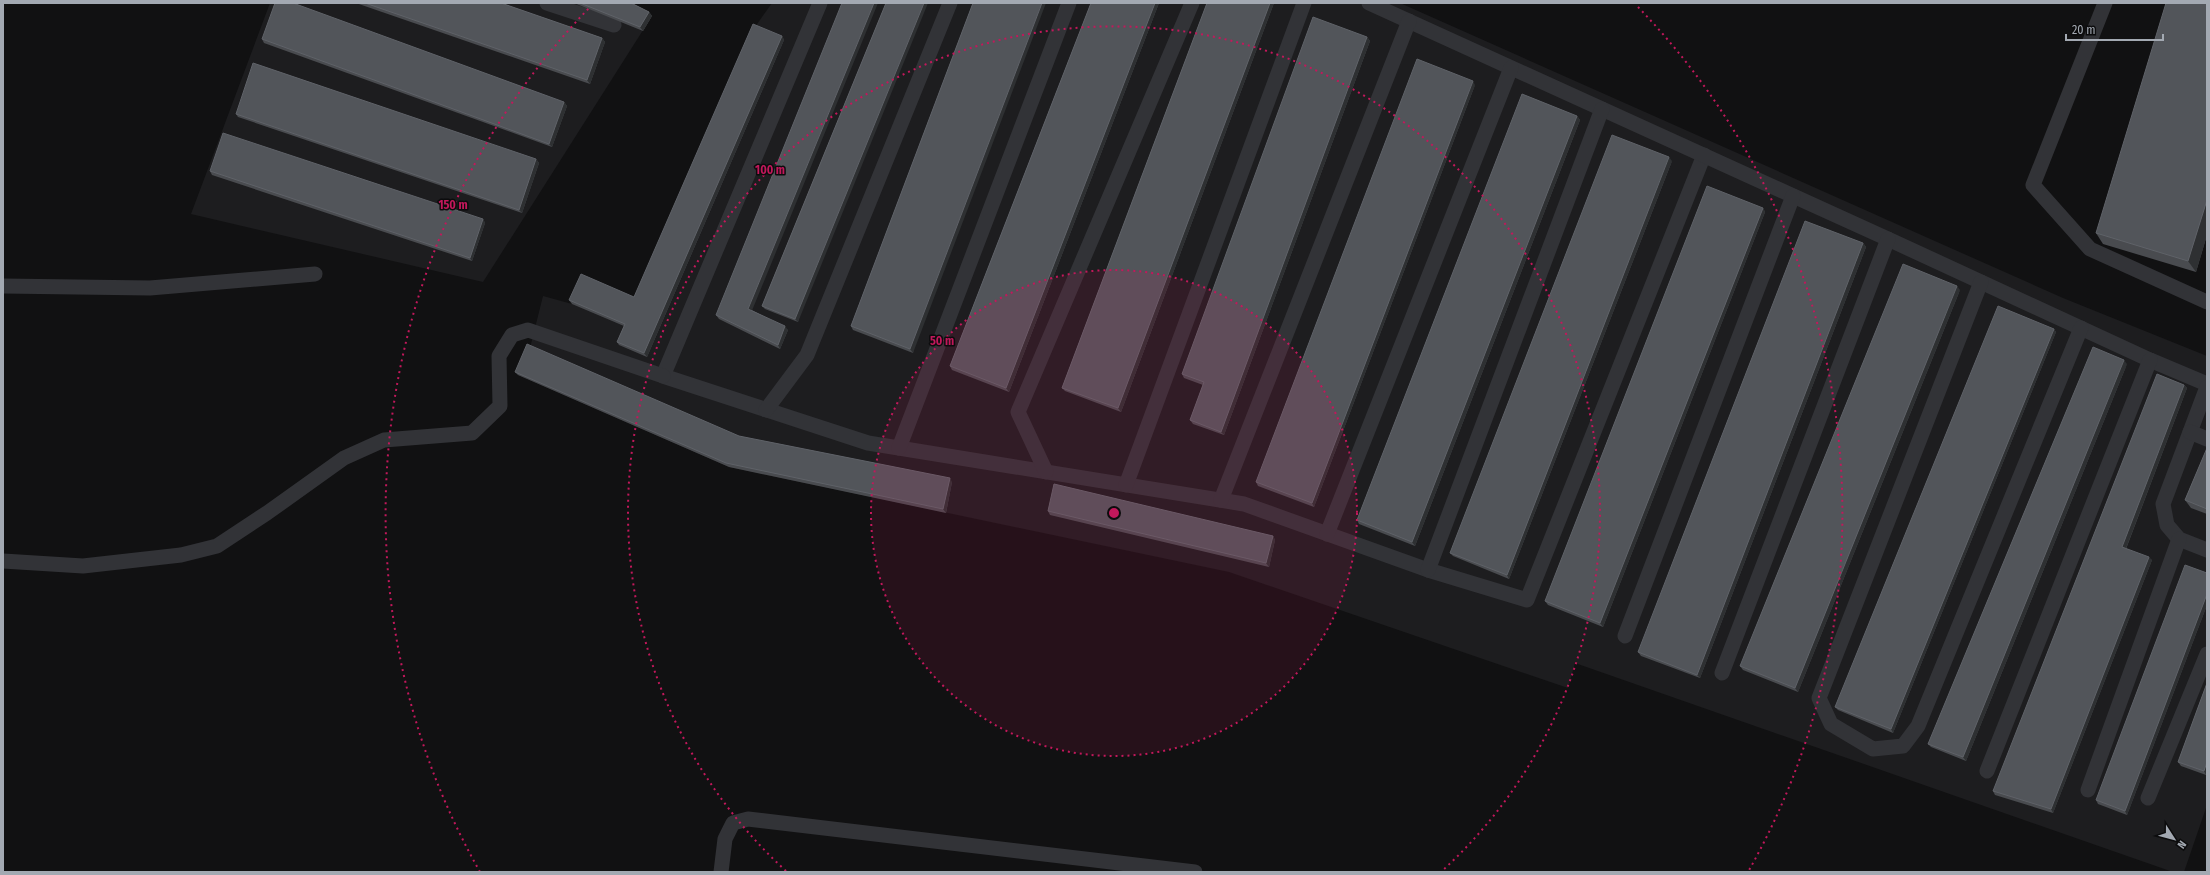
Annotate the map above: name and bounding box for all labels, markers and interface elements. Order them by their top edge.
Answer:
scale bar [2066,16,2163,42]
text: 20 m [2072,23,2096,37]
text: 100 m [755,163,785,177]
text: 150 m [438,198,468,212]
text: 50 m [930,334,954,348]
centre of rings [1107,506,1121,520]
north arrow [2154,819,2194,859]
text: N [2174,838,2189,851]

